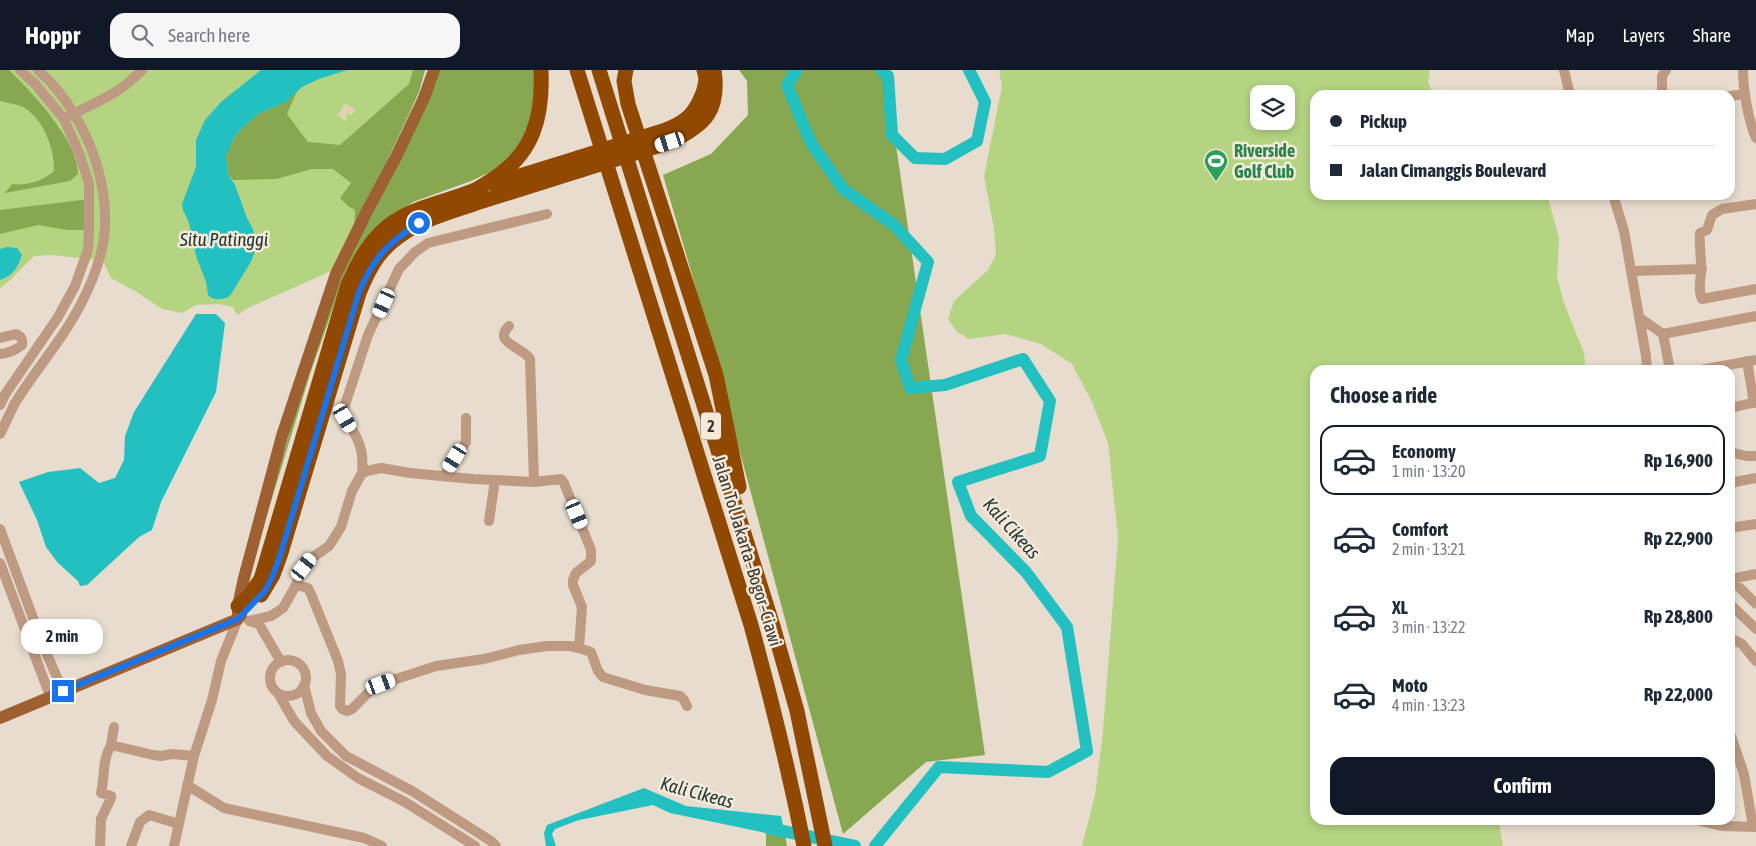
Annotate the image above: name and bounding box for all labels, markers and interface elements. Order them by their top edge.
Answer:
search box [110,13,460,58]
icon: search [128,21,156,49]
text: Hoppr [25,22,80,49]
text: Search here [168,24,250,46]
text: Map [1565,25,1594,46]
text: Layers [1622,25,1665,46]
text: Share [1693,25,1731,46]
map controls [1250,85,1295,130]
button: layers [1250,85,1295,130]
text: Pickup [1360,110,1407,132]
car [653,130,686,154]
place label: Riverside Golf Club [1234,140,1295,182]
sports icon: Riverside Golf Club [1203,148,1229,182]
text: Jalan Cimanggis Boulevard [1360,159,1546,181]
route start [408,212,430,234]
water label: Situ Patinggi [179,228,268,250]
car [371,286,396,320]
text: Choose a ride [1330,382,1437,408]
car [331,401,358,435]
road number: 2 [701,412,721,440]
icon: car [1332,438,1377,483]
text: Economy [1392,440,1456,462]
car [440,441,469,475]
text: Rp 16,900 [1644,449,1713,471]
street label: Jalan Tol Jakarta–Bogor–Ciawi [708,453,786,649]
text: 1 min · 13:20 [1392,462,1465,480]
water label: Kali Cikeas [979,493,1045,563]
car [564,497,589,531]
icon: car [1332,516,1377,561]
text: Comfort [1392,518,1448,540]
text: Rp 22,900 [1644,527,1713,549]
text: 2 min · 13:21 [1392,540,1465,558]
car [288,551,319,583]
icon: car [1332,594,1377,639]
text: XL [1392,596,1408,618]
text: Rp 28,800 [1644,605,1713,627]
callout: 2 min [22,618,104,654]
text: 3 min · 13:22 [1392,618,1465,636]
text: 2 min [46,627,78,645]
car [364,672,397,696]
icon: car [1332,672,1377,717]
text: Moto [1392,674,1428,696]
route end [52,680,74,702]
text: Rp 22,000 [1644,683,1713,705]
text: 4 min · 13:23 [1392,696,1465,714]
button: Confirm [1330,757,1715,815]
water label: Kali Cikeas [658,772,736,812]

